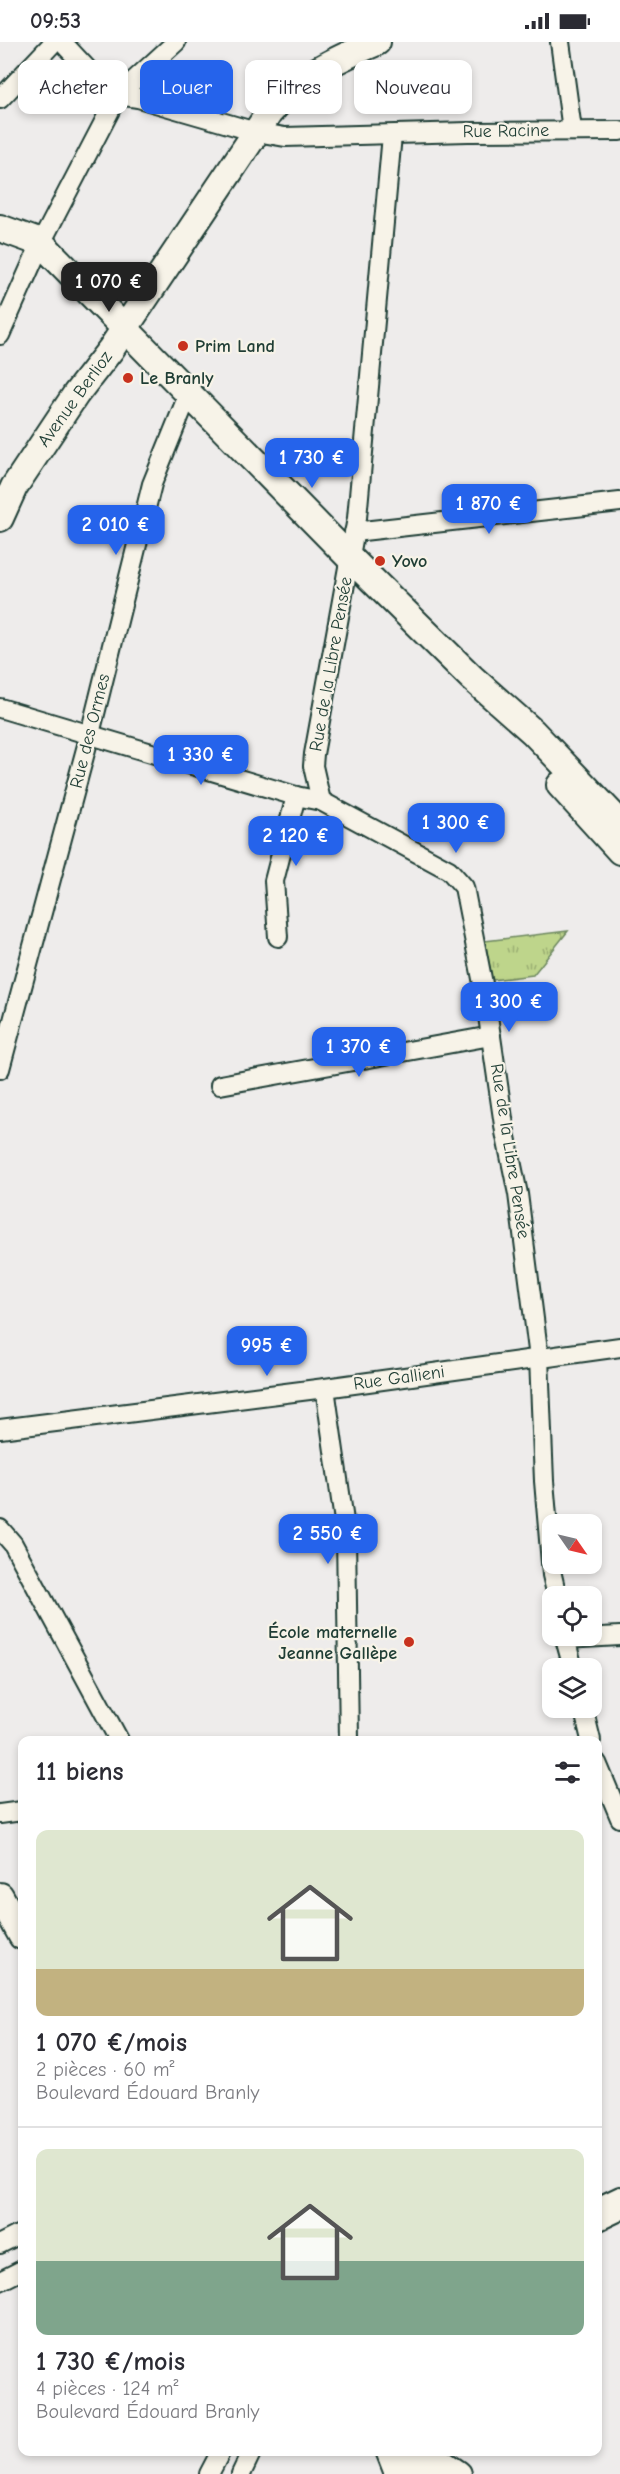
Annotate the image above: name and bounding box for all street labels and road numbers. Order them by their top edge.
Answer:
street label: Rue Racine [463,120,549,142]
street label: Avenue Berlioz [33,347,117,451]
street label: Rue de la Libre Pensée [305,575,357,753]
street label: Rue des Ormes [66,672,114,790]
street label: Rue de la Libre Pensée [486,1062,534,1240]
street label: Rue Gallieni [352,1361,446,1395]

